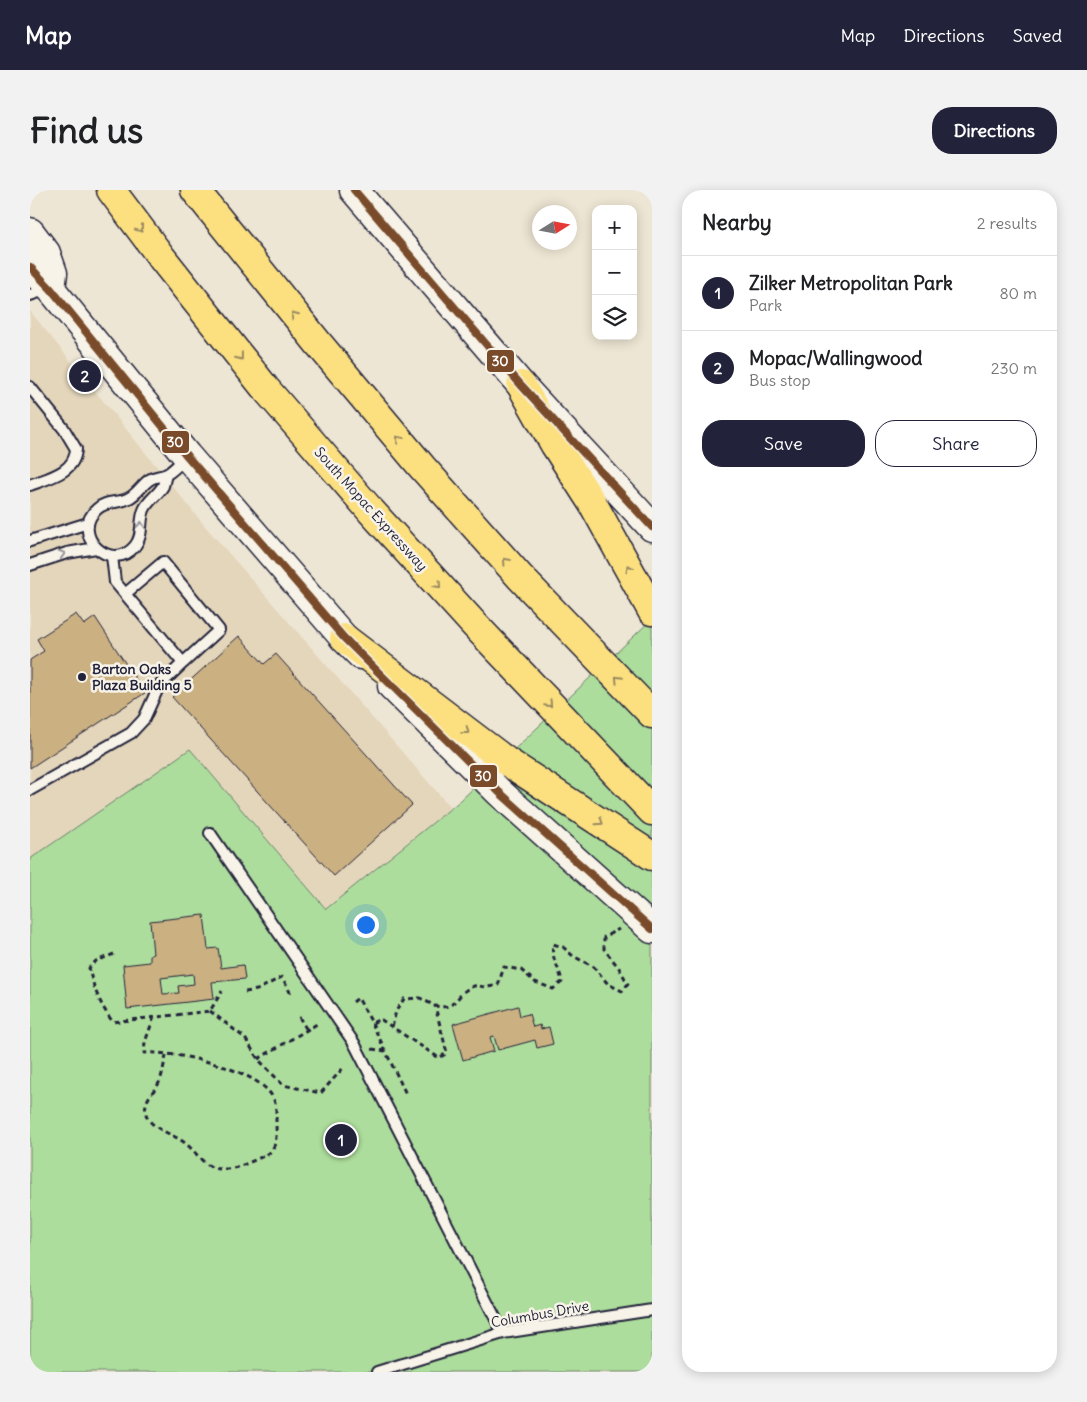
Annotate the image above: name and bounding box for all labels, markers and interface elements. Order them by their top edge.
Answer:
text: Map [25,20,72,50]
text: Map [840,24,875,47]
text: Directions [903,24,985,47]
text: Saved [1013,24,1062,47]
button: Directions [932,107,1057,154]
text: Find us [30,108,143,152]
north arrow [532,205,577,250]
map controls [592,205,637,340]
button: + [592,205,637,250]
text: Nearby [702,209,772,236]
text: 2 results [977,213,1037,233]
one-way arrow [134,223,143,233]
button: − [592,250,637,295]
text: Zilker Metropolitan Park [749,271,953,295]
text: 1 [715,283,721,303]
text: 80 m [999,283,1037,303]
button: layers [592,295,637,340]
text: Park [749,295,782,315]
one-way arrow [291,311,300,320]
text: Mopac/Wallingwood [749,346,922,370]
line badge: 30 [486,349,515,373]
one-way arrow [234,351,243,361]
text: 30 [491,352,509,370]
pin: 2 [69,357,101,395]
text: 2 [714,358,722,378]
text: 230 m [991,358,1037,378]
text: Bus stop [749,370,811,390]
button: Save [702,420,865,467]
button: Share [875,420,1037,467]
line badge: 30 [161,430,190,454]
text: 30 [166,433,184,451]
one-way arrow [396,436,404,445]
street label: South Mopac Expressway [310,443,432,575]
one-way arrow [136,521,147,529]
one-way arrow [58,550,66,560]
one-way arrow [503,558,512,567]
one-way arrow [625,564,635,573]
one-way arrow [432,580,441,589]
place label: Barton Oaks Plaza Building 5 [92,660,192,694]
marker: Barton Oaks Plaza Building 5 [76,671,88,683]
one-way arrow [615,675,624,684]
one-way arrow [543,698,552,707]
one-way arrow [460,725,469,733]
line badge: 30 [469,764,498,788]
text: 30 [474,767,492,785]
one-way arrow [595,816,604,825]
your location [353,912,379,938]
pin: 1 [325,1121,357,1159]
street label: Columbus Drive [490,1297,590,1331]

